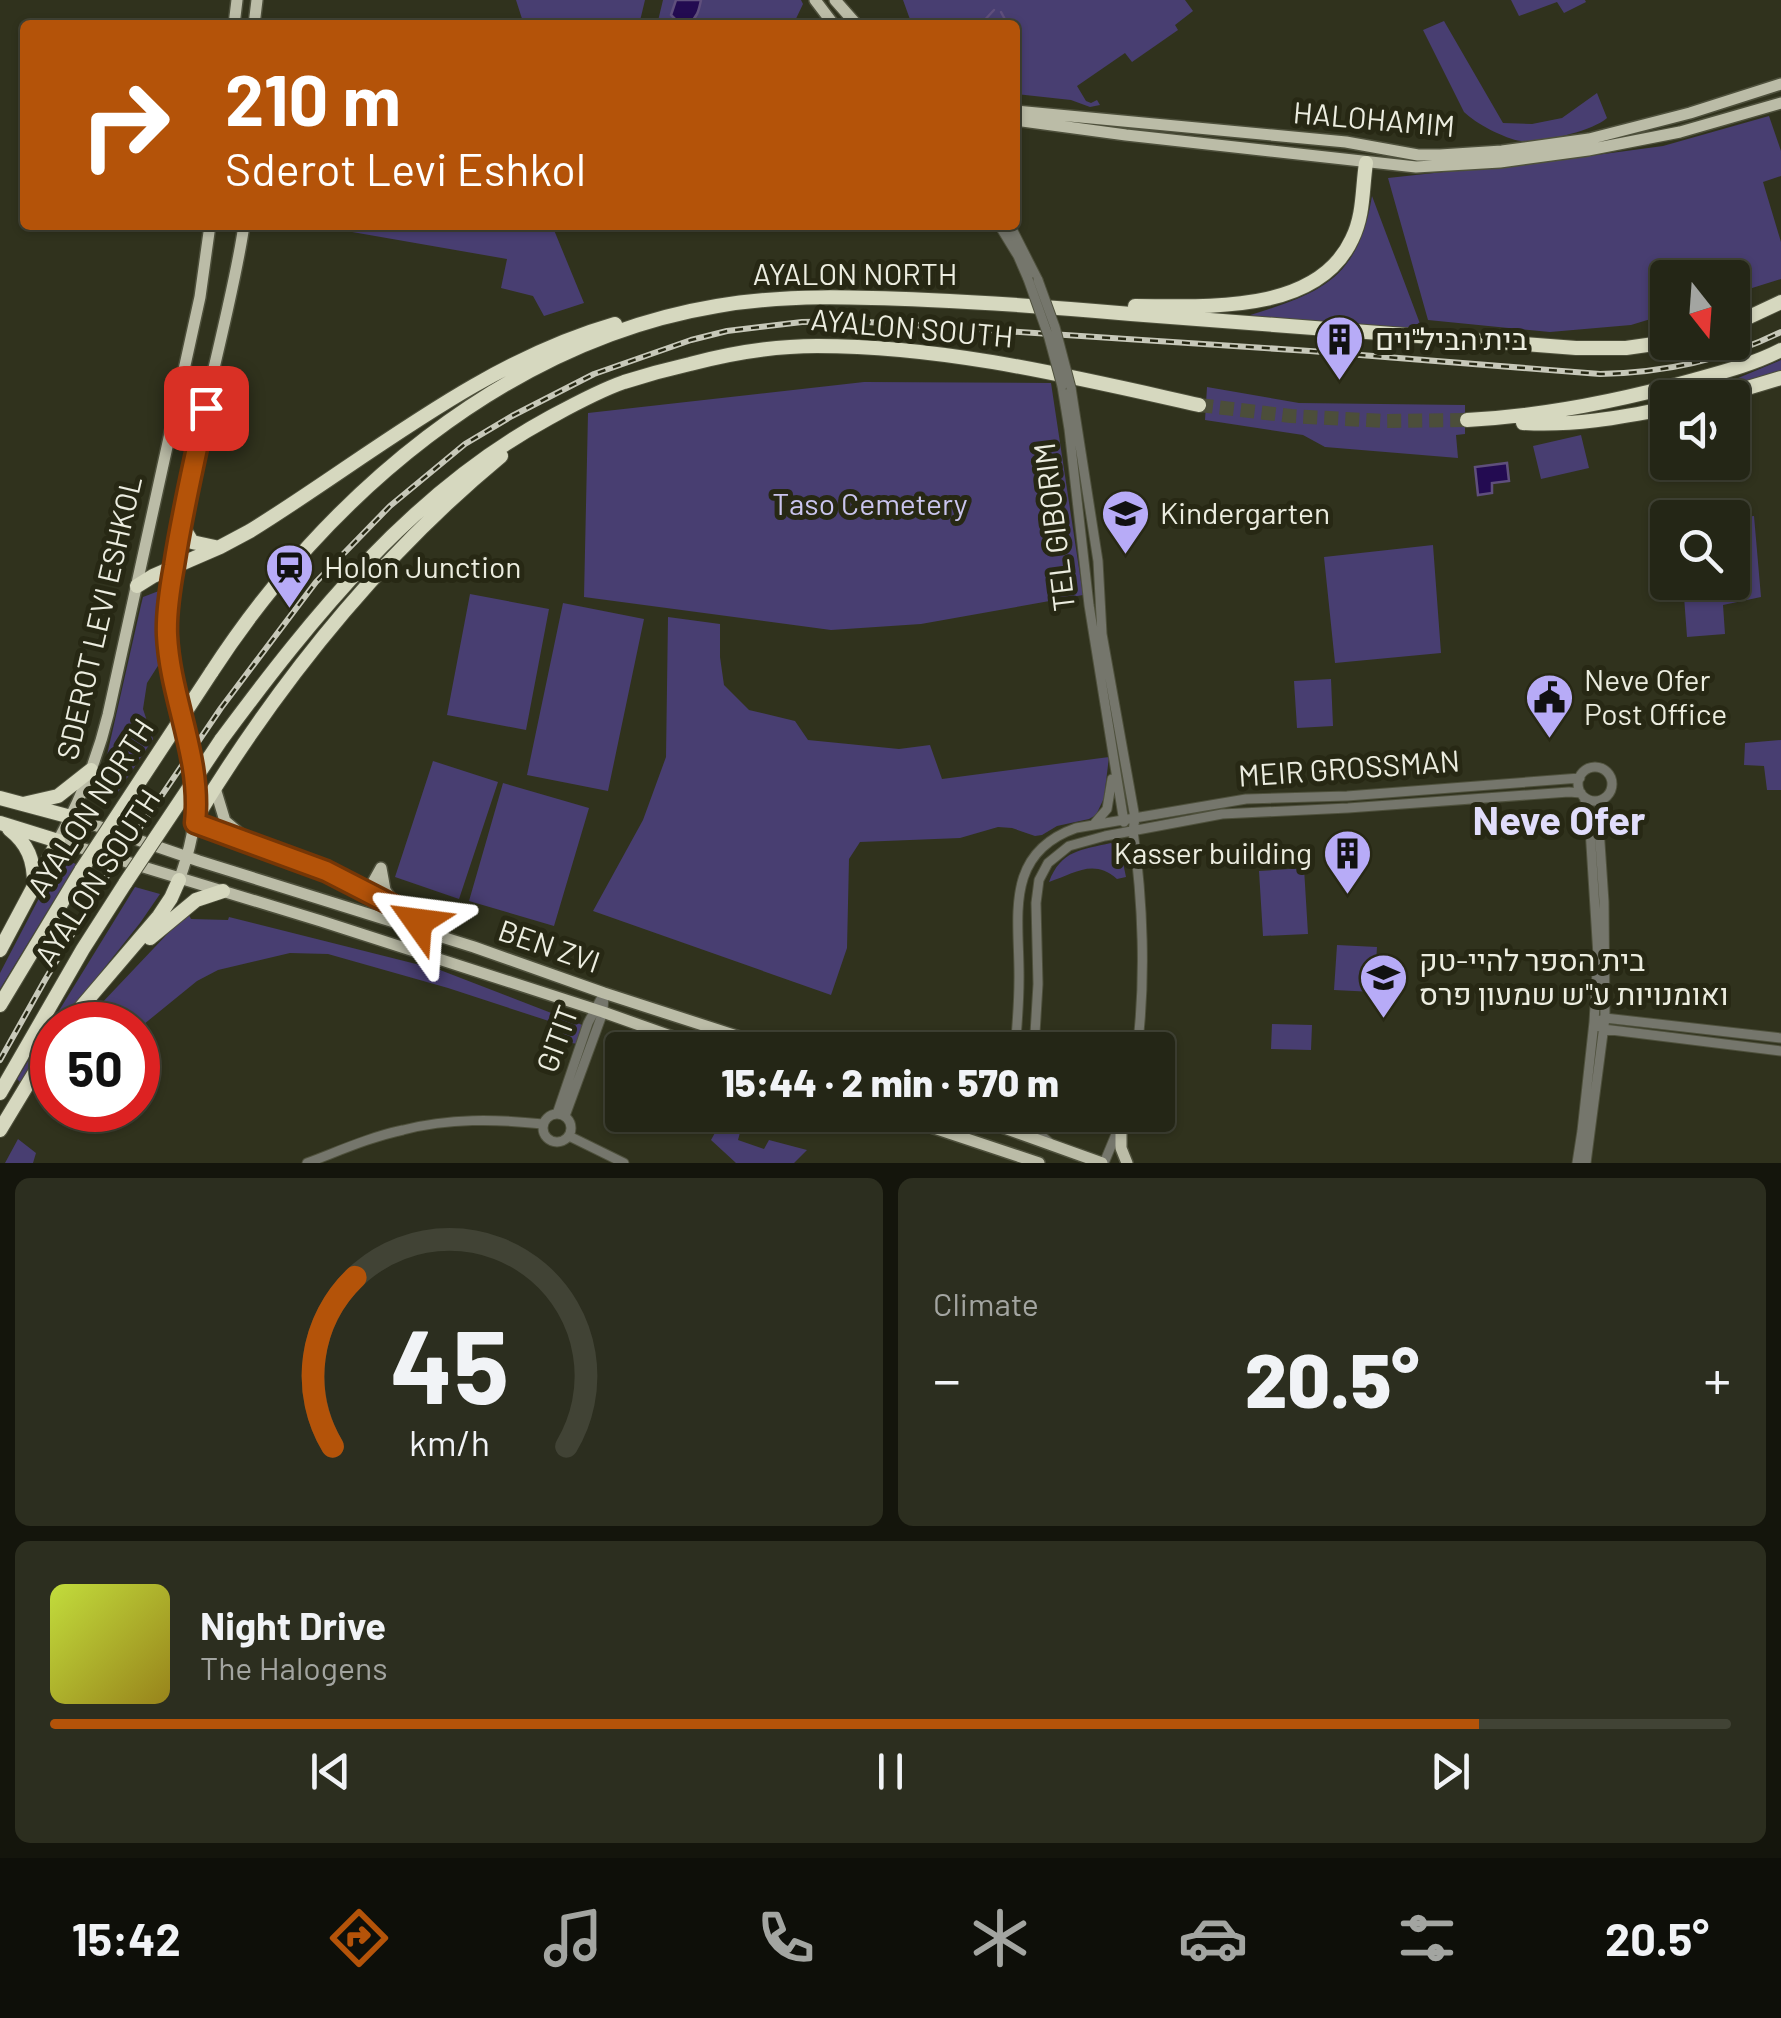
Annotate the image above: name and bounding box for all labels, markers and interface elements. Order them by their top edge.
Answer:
text: 210 m [225,56,401,140]
icon: right [60,60,190,190]
street label: HALOHAMIM [1292,93,1457,143]
text: Sderot Levi Eshkol [225,141,586,195]
street label: AYALON NORTH [753,255,957,291]
north arrow [1650,260,1750,360]
map controls [1650,260,1750,600]
street label: AYALON SOUTH [809,300,1015,354]
building icon: בית הביל"וים [1314,314,1366,382]
place label: בית הביל"וים [1375,320,1528,356]
pin [164,366,249,451]
button: sound [1650,380,1750,480]
icon: arrive [179,381,234,436]
street label: TEL GIBORIM [1025,441,1081,614]
street label: SDEROT LEVI ESHKOL [48,472,148,763]
park label: Taso Cemetery [772,485,968,521]
school or university icon: Kindergarten [1099,488,1151,556]
place label: Kindergarten [1160,494,1330,530]
button: search [1650,500,1750,600]
station icon: Holon Junction [263,542,315,610]
place label: Holon Junction [324,548,521,584]
place label: Neve Ofer Post Office [1584,661,1727,731]
public building icon: Neve Ofer Post Office [1523,672,1575,740]
street label: AYALON NORTH [18,711,160,903]
street label: MEIR GROSSMAN [1237,741,1461,793]
street label: AYALON SOUTH [26,782,167,972]
district label: Neve Ofer [1473,795,1645,843]
building icon: Kasser building [1321,828,1373,896]
place label: Kasser building [1114,834,1312,870]
position arrow [366,870,470,974]
street label: BEN ZVI [494,911,605,979]
place label: בית הספר להיי-טק ואומנויות ע"ש שמעון פרס [1419,941,1729,1011]
school or university icon: בית הספר להיי-טק ואומנויות ע"ש שמעון פרס [1358,952,1410,1020]
street label: GITIT [528,1000,585,1076]
speed limit sign: 50 [30,1002,160,1132]
text: 15:44 · 2 min · 570 m [721,1059,1059,1105]
text: Climate [933,1284,1039,1322]
text: 45 [390,1300,508,1425]
text: 20.5° [1245,1333,1419,1423]
text: − [933,1345,961,1411]
text: + [1703,1345,1731,1411]
text: km/h [409,1420,489,1463]
text: Night Drive [200,1602,386,1648]
text: The Halogens [200,1648,388,1686]
icon: previous [303,1744,358,1799]
icon: pause [863,1744,918,1799]
icon: next [1423,1744,1478,1799]
icon: directions [324,1903,394,1973]
icon: music [538,1903,608,1973]
icon: phone [751,1903,821,1973]
icon: climate [965,1903,1035,1973]
icon: car [1178,1903,1248,1973]
icon: filters [1392,1903,1462,1973]
text: 15:42 [72,1911,181,1965]
text: 20.5° [1605,1911,1709,1965]

